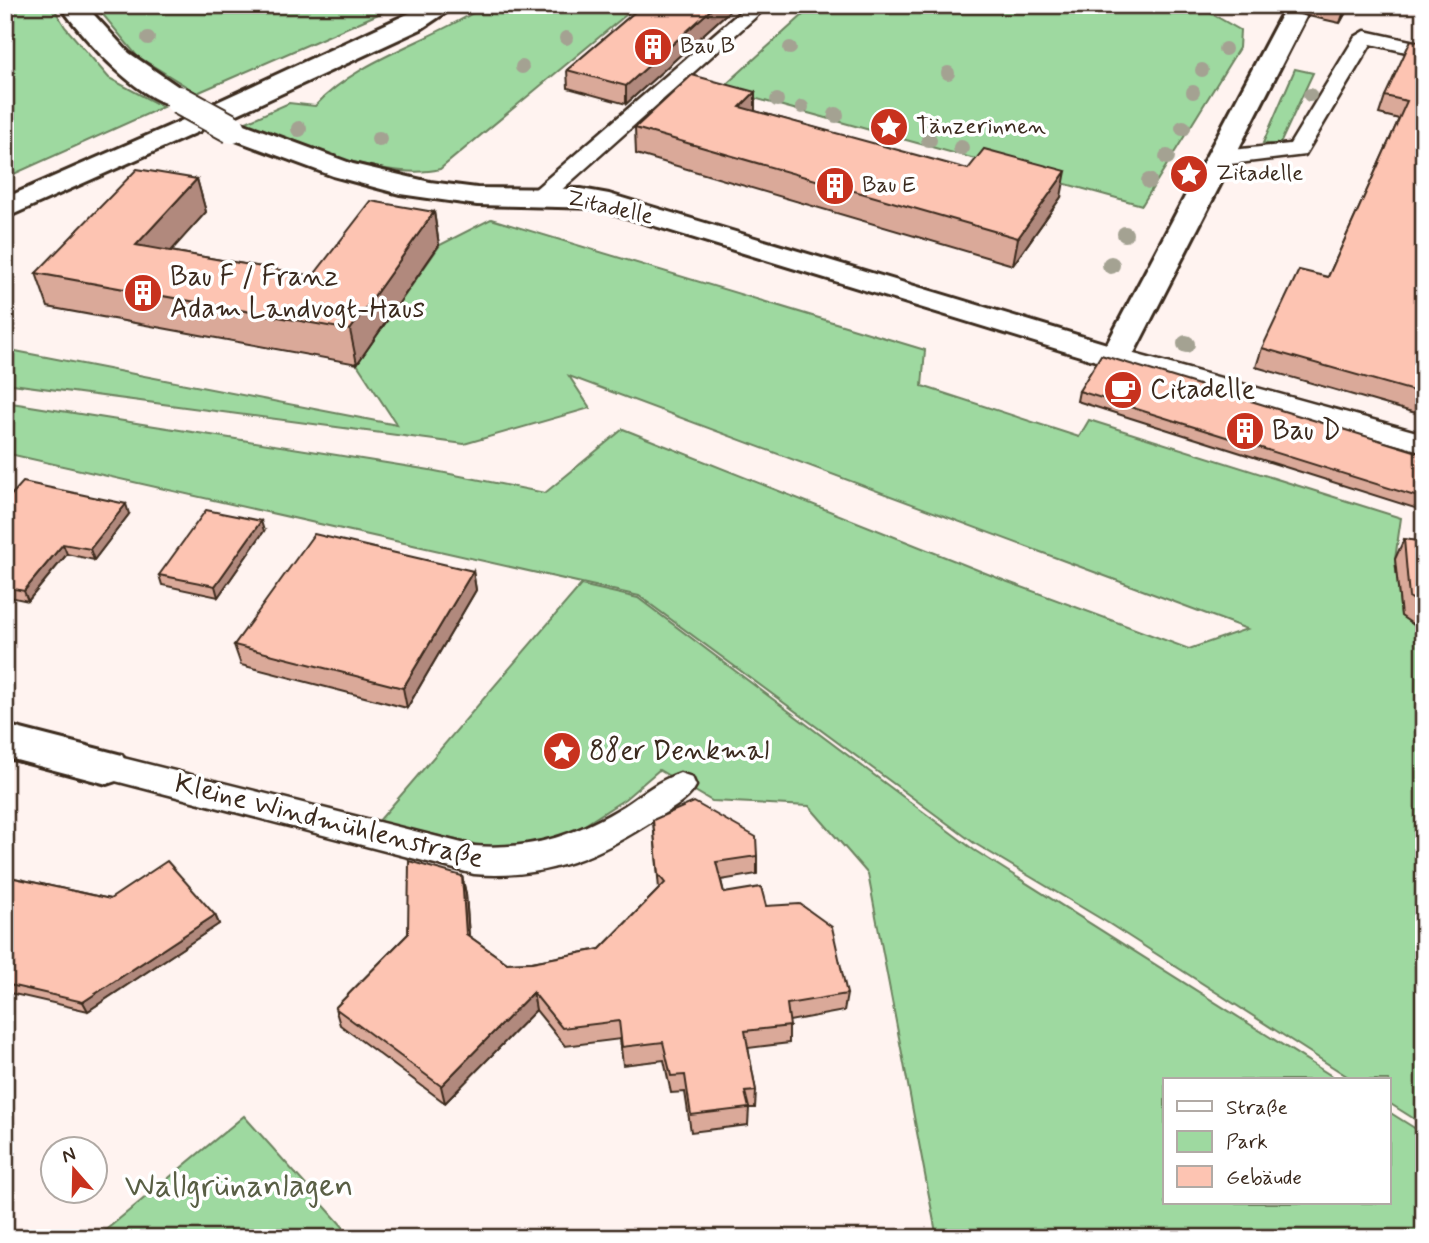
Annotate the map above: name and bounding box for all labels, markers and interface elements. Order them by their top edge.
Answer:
building icon: Bau B [632,26,674,68]
place label: Bau B [680,32,735,62]
place icon: Tänzerinnen [868,106,910,148]
place label: Tänzerinnen [916,112,1046,142]
place icon: Zitadelle [1168,153,1210,195]
place label: Zitadelle [1216,159,1303,189]
building icon: Bau E [814,165,856,207]
place label: Bau E [862,171,916,201]
street label: Zitadelle [564,184,656,232]
place label: Bau F / Franz Adam Landvogt-Haus [170,259,425,328]
building icon: Bau F / Franz Adam Landvogt-Haus [122,272,164,314]
cafe icon: Citadelle [1102,369,1144,411]
place label: Citadelle [1150,372,1255,409]
building icon: Bau D [1224,410,1266,452]
place label: Bau D [1272,413,1341,450]
place icon: 88er Denkmal [541,730,583,772]
place label: 88er Denkmal [589,733,769,770]
street label: Kleine Windmühlenstraße [171,766,487,878]
legend [1163,1078,1390,1204]
text: Straße [1226,1094,1288,1122]
text: Park [1226,1128,1268,1156]
north arrow [38,1134,108,1204]
text: N [58,1142,79,1169]
text: Gebäude [1226,1164,1302,1192]
park label: Wallgrünanlagen [125,1165,353,1209]

